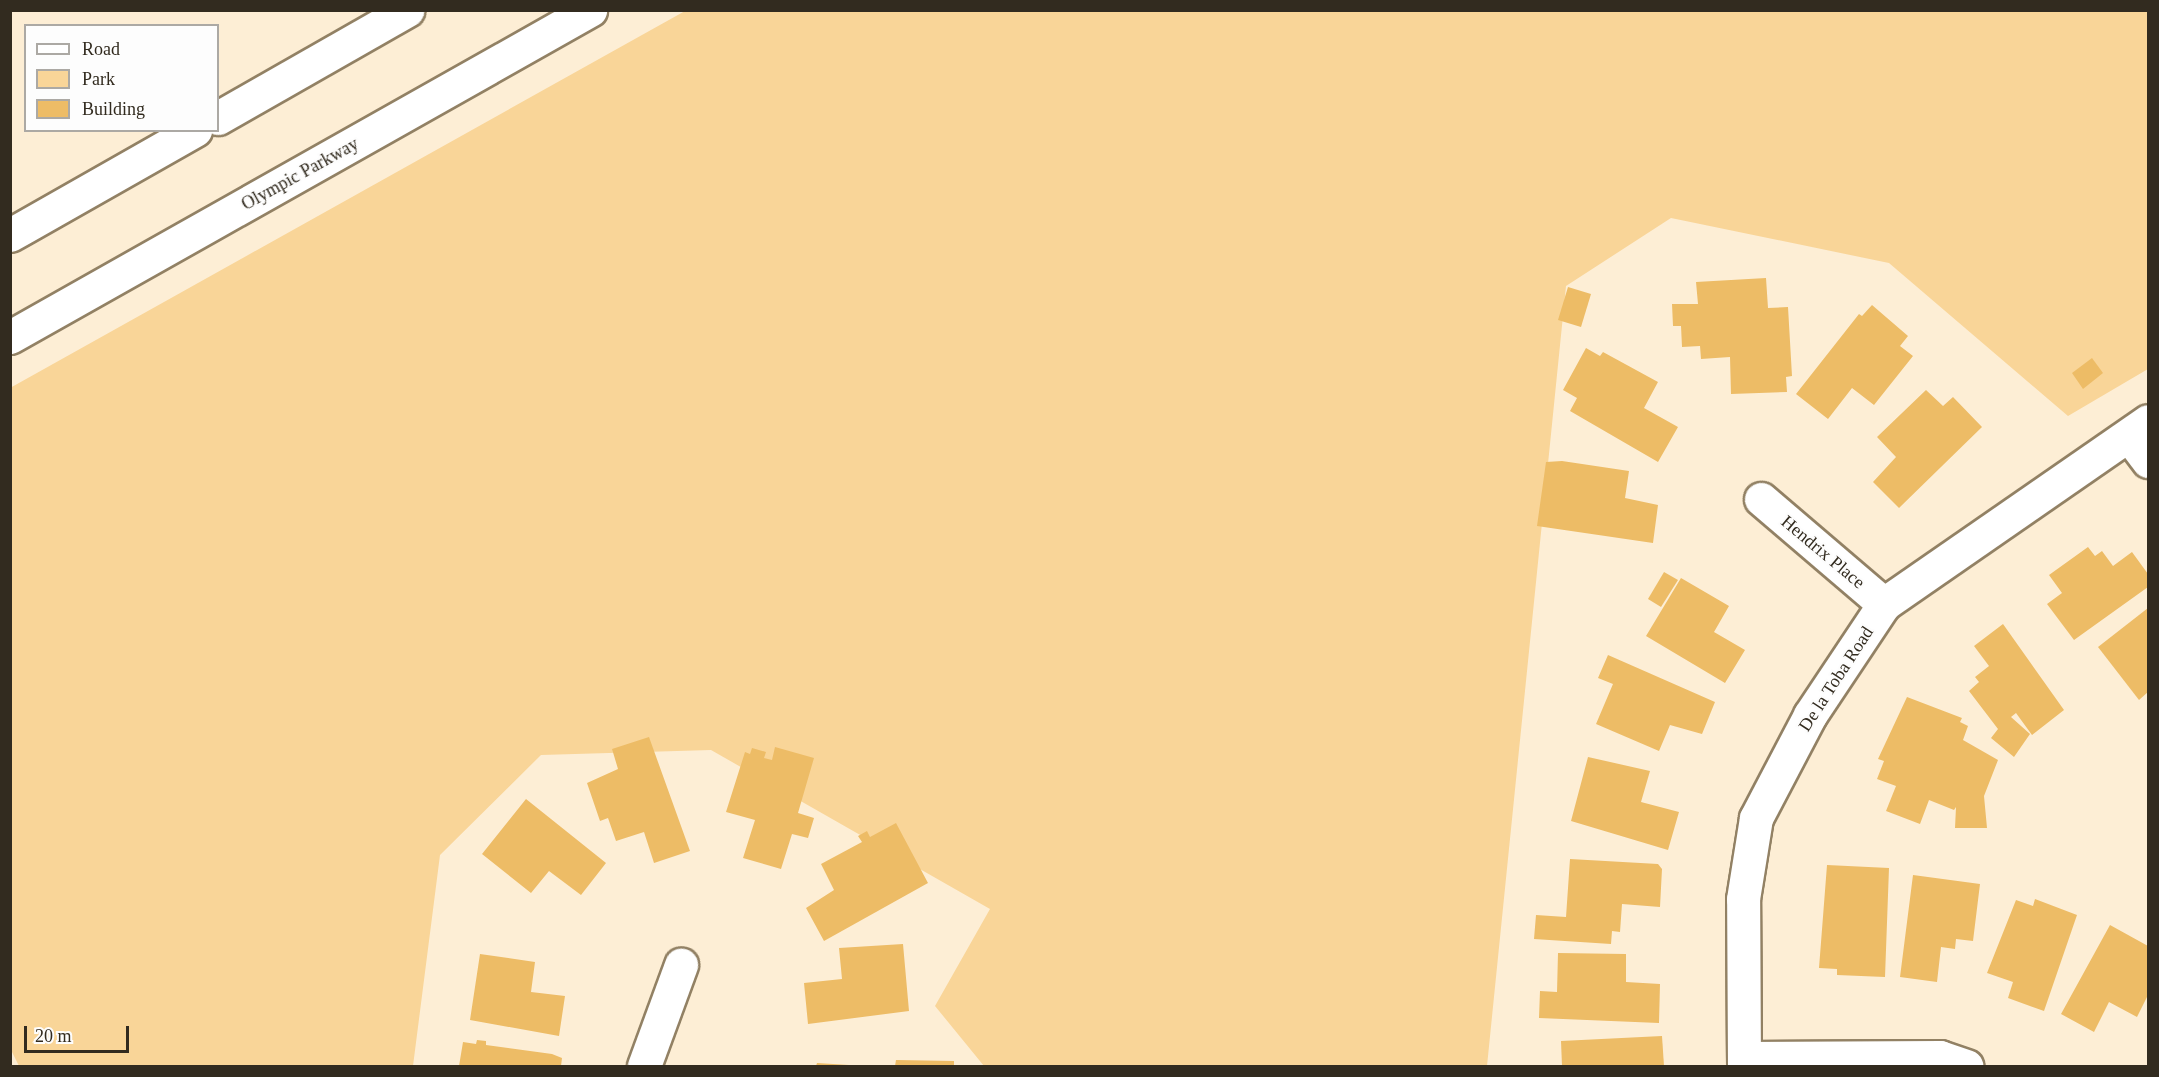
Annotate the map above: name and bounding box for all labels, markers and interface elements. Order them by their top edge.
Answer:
legend [24,24,219,132]
text: Road [82,39,120,59]
text: Park [82,69,115,89]
text: Building [82,99,145,119]
street label: Olympic Parkway [238,133,362,215]
street label: Hendrix Place [1777,511,1869,593]
street label: De la Toba Road [1794,622,1878,736]
scale bar [27,1014,132,1052]
text: 20 m [35,1026,72,1046]

